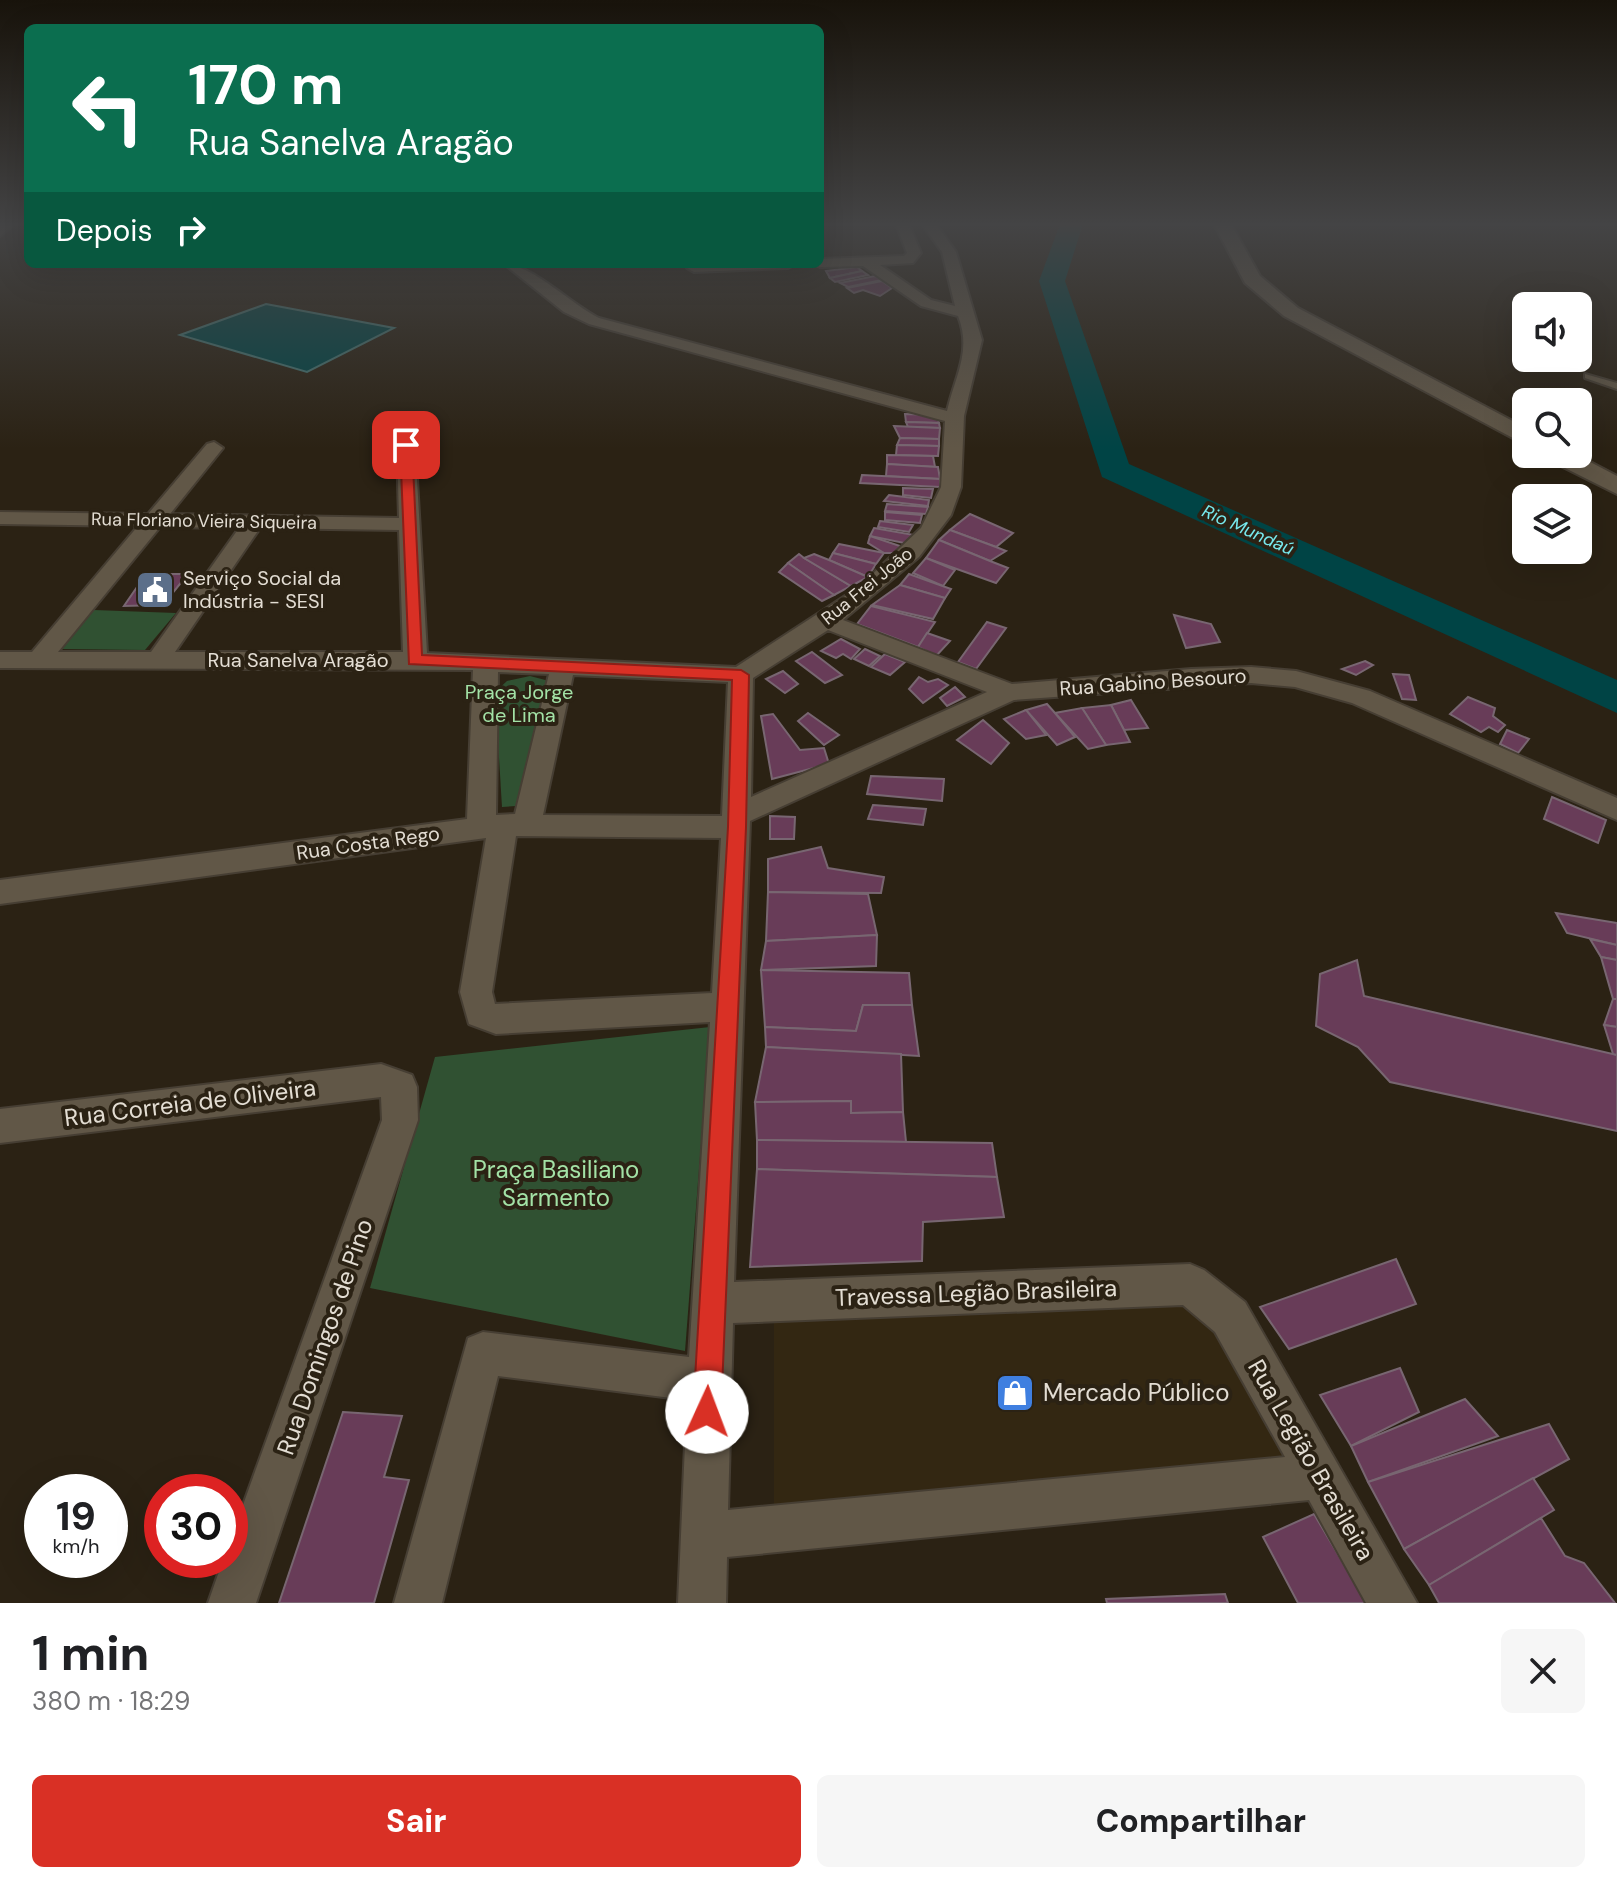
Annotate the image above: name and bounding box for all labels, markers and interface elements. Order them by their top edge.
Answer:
text: 170 m [188,48,343,121]
icon: left [56,56,160,160]
text: Rua Sanelva Aragão [188,119,514,166]
icon: right [169,208,213,252]
text: Depois [56,211,153,250]
map controls [1512,292,1592,564]
button: sound [1512,292,1592,372]
button: search [1512,388,1592,468]
pin [372,411,440,479]
icon: arrive [384,423,428,467]
button: layers [1512,484,1592,564]
water label: Rio Mundaú [1198,499,1298,561]
street label: Rua Floriano Vieira Siqueira [91,507,317,535]
street label: Rua Frei João [816,542,918,630]
place label: Serviço Social da Indústria - SESI [183,565,341,614]
public building icon: Serviço Social da Indústria - SESI [134,569,176,611]
street label: Rua Sanelva Aragão [207,647,389,673]
street label: Rua Gabino Besouro [1059,663,1247,701]
park label: Praça Jorge de Lima [465,679,573,728]
street label: Rua Costa Rego [295,820,441,866]
street label: Rua Correia de Oliveira [62,1072,317,1133]
park label: Praça Basiliano Sarmento [473,1154,639,1213]
street label: Rua Domingos de Pino [270,1215,379,1459]
street label: Travessa Legião Brasileira [834,1272,1118,1313]
street label: Rua Legião Brasileira [1241,1354,1382,1566]
position arrow [665,1370,749,1454]
shop icon: Mercado Público [994,1372,1036,1414]
place label: Mercado Público [1043,1377,1229,1408]
speed limit sign: 30 [144,1474,248,1578]
text: 19 [56,1490,96,1542]
text: km/h [52,1533,100,1559]
text: 1 min [32,1622,149,1685]
button: close [1501,1629,1585,1713]
text: 380 m · 18:29 [32,1684,190,1718]
button: Sair [32,1775,801,1867]
button: Compartilhar [817,1775,1585,1867]

